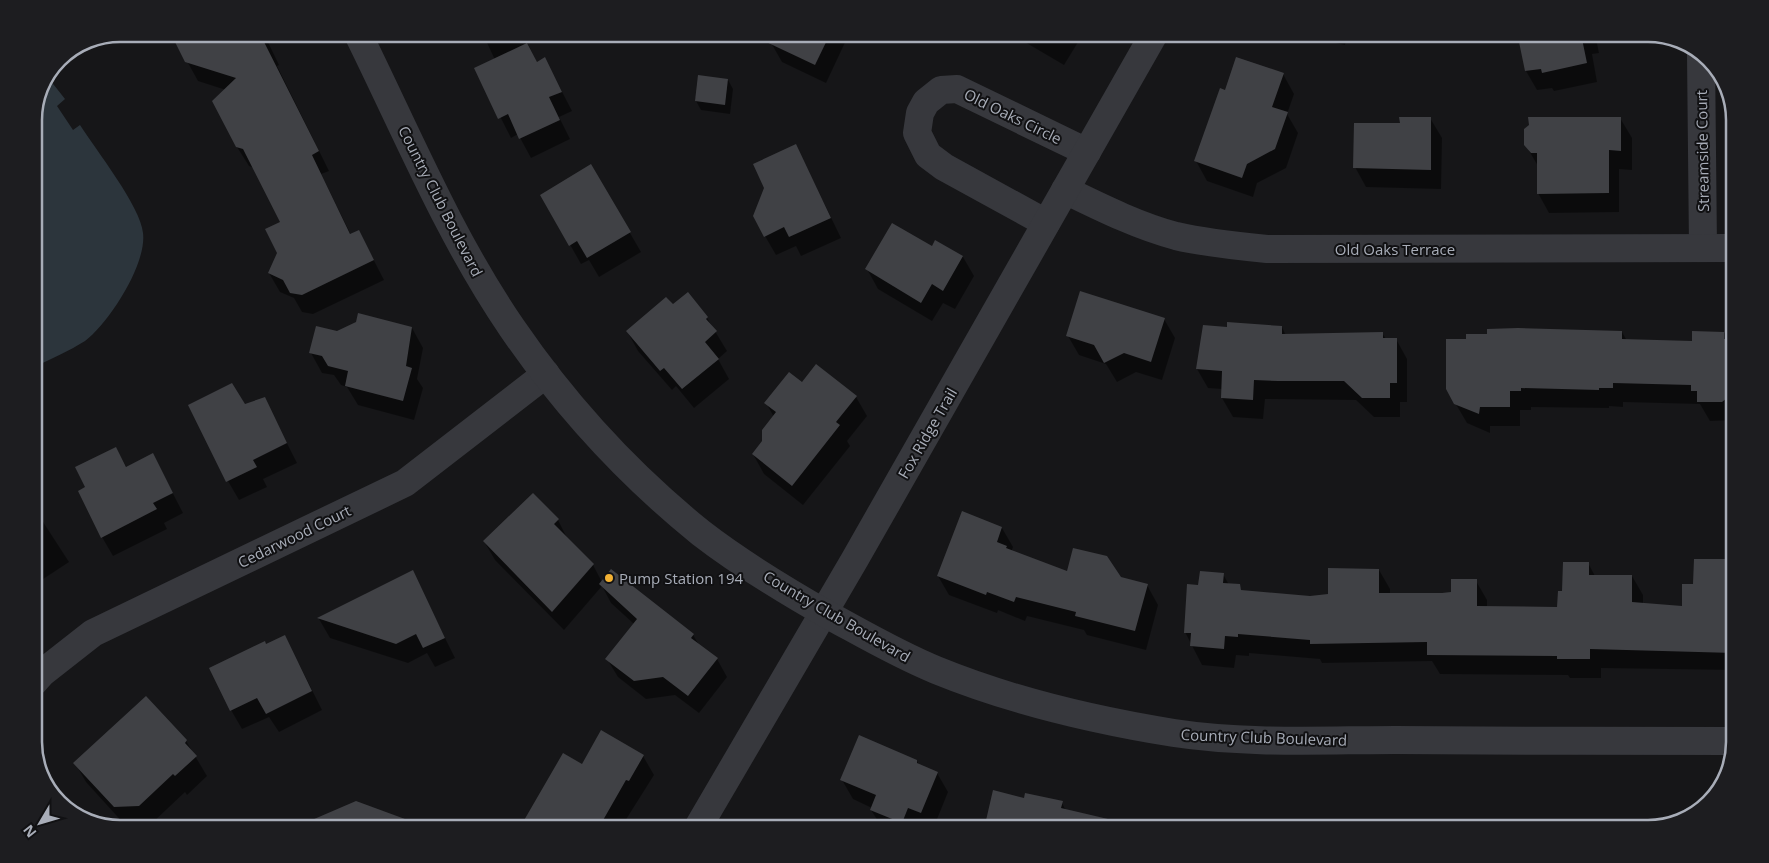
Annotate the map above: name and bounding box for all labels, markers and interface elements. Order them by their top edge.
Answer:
street label: Old Oaks Circle [961,84,1065,148]
street label: Streamside Court [1691,90,1713,212]
street label: Country Club Boulevard [394,122,488,280]
street label: Old Oaks Terrace [1335,239,1455,259]
street label: Fox Ridge Trail [893,384,961,482]
street label: Cedarwood Court [234,500,354,572]
street label: Country Club Boulevard [760,566,914,666]
place label: Pump Station 194 [619,568,743,588]
marker: Pump Station 194 [603,572,615,584]
street label: Country Club Boulevard [1180,724,1348,750]
north arrow [15,798,65,848]
text: N [18,821,40,842]

